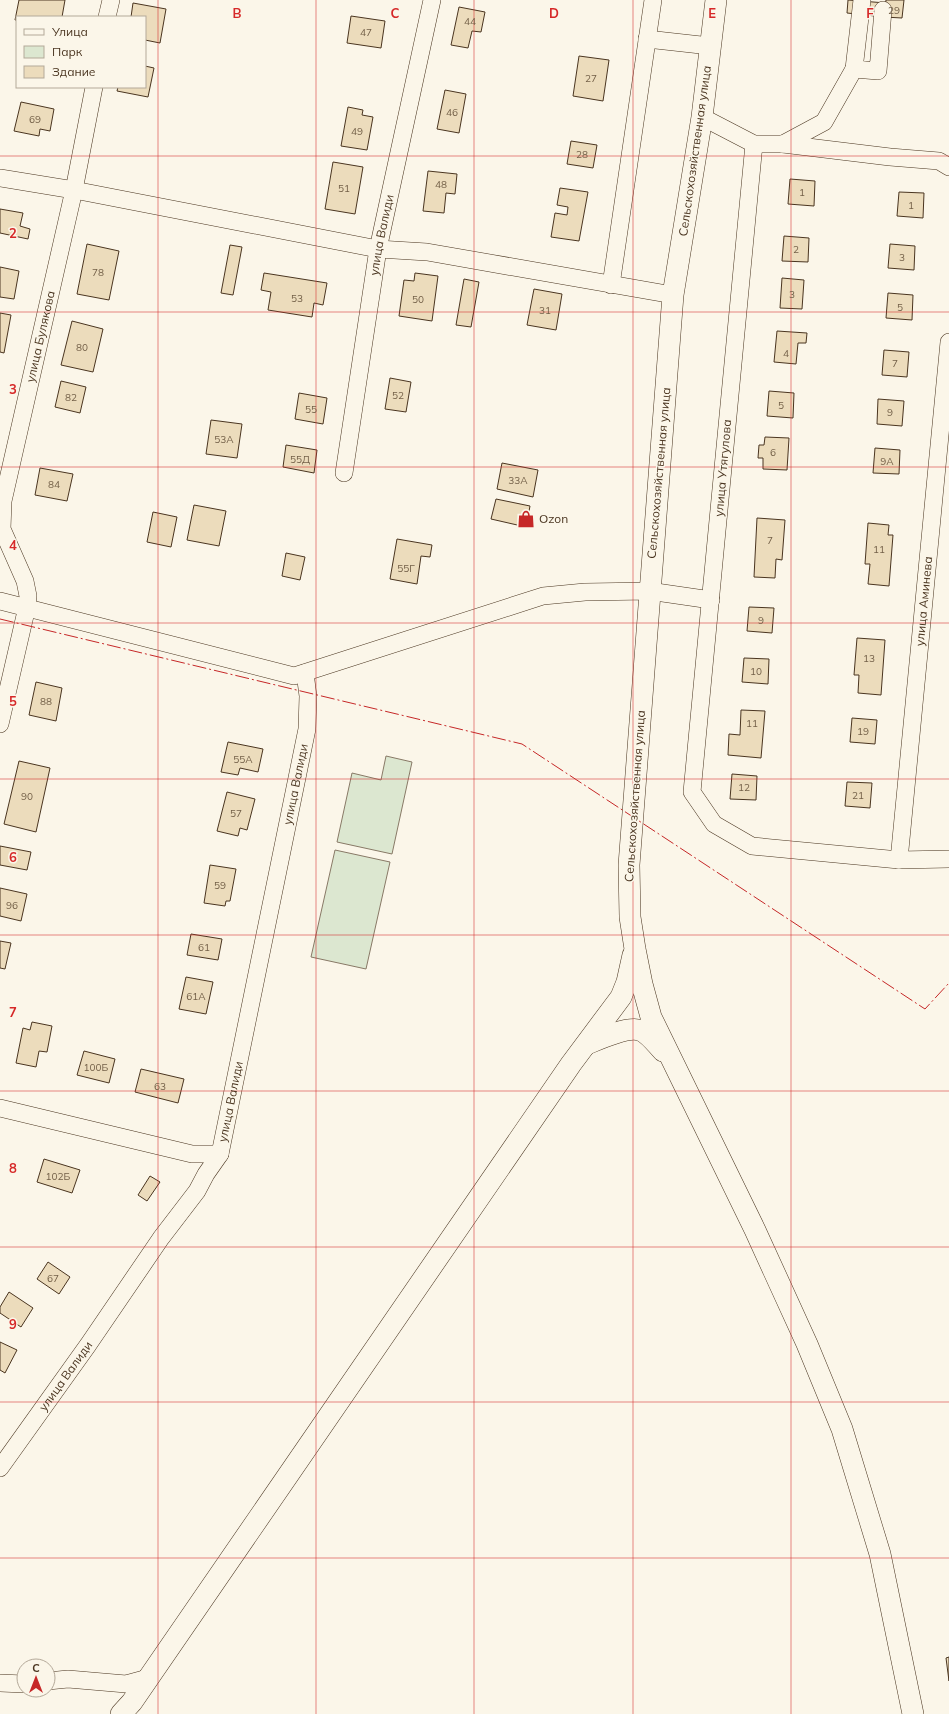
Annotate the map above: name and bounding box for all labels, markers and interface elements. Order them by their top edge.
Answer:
house number: 29 [888,4,900,17]
text: B [233,5,242,21]
text: C [391,5,400,21]
text: D [549,5,559,21]
text: E [708,5,716,21]
text: F [866,5,874,21]
house number: 44 [464,15,476,28]
legend [16,16,146,88]
text: Улица [51,24,88,39]
house number: 47 [360,26,372,39]
text: Парк [52,44,83,59]
text: Здание [52,64,96,79]
street label: Сельскохозяйственная улица [675,65,714,237]
house number: 27 [585,72,597,85]
house number: 46 [446,106,458,119]
house number: 69 [29,113,41,126]
house number: 49 [351,125,363,138]
house number: 28 [576,148,588,161]
house number: 48 [435,178,447,191]
house number: 51 [338,182,350,195]
house number: 1 [799,186,805,199]
street label: улица Валиди [366,193,397,276]
house number: 1 [908,199,914,212]
text: 2 [9,225,17,241]
house number: 2 [793,243,799,256]
house number: 3 [899,251,905,264]
house number: 78 [92,266,104,279]
house number: 3 [789,288,795,301]
street label: улица Булякова [22,289,58,384]
house number: 53 [291,292,303,305]
house number: 50 [412,293,424,306]
house number: 5 [897,301,903,314]
house number: 31 [539,304,551,317]
house number: 80 [76,341,88,354]
house number: 4 [783,347,789,360]
house number: 7 [892,357,898,370]
text: 3 [9,381,17,397]
street label: Сельскохозяйственная улица [644,387,673,559]
house number: 52 [392,389,404,402]
house number: 82 [65,391,77,404]
house number: 5 [778,399,784,412]
house number: 55 [305,403,317,416]
house number: 9 [887,406,893,419]
street label: улица Утягулова [711,419,734,517]
house number: 53А [214,433,234,446]
house number: 6 [770,446,776,459]
house number: 55Д [290,453,310,466]
house number: 9А [880,455,894,468]
house number: 33А [508,474,528,487]
house number: 84 [48,478,60,491]
shop icon: Ozon [516,509,536,529]
place label: Ozon [539,511,568,526]
house number: 7 [767,534,773,547]
text: 4 [9,537,17,553]
house number: 11 [873,543,885,556]
street label: улица Аминева [912,556,935,647]
house number: 55Г [397,562,415,575]
house number: 9 [758,614,764,627]
house number: 13 [863,652,875,665]
house number: 10 [750,665,762,678]
text: 5 [9,693,17,709]
house number: 88 [40,695,52,708]
street label: Сельскохозяйственная улица [621,710,648,882]
house number: 11 [746,717,758,730]
house number: 19 [857,725,869,738]
street label: улица Валиди [280,742,311,826]
house number: 55А [233,753,253,766]
house number: 12 [738,781,750,794]
house number: 21 [852,789,864,802]
house number: 90 [21,790,33,803]
house number: 57 [230,807,242,820]
text: 6 [9,849,17,865]
house number: 59 [214,879,226,892]
house number: 96 [6,899,18,912]
house number: 61 [198,941,210,954]
house number: 61А [186,990,206,1003]
text: 7 [9,1004,17,1020]
street label: улица Валиди [215,1060,246,1143]
house number: 100Б [84,1061,109,1074]
house number: 63 [154,1080,166,1093]
text: 8 [9,1160,17,1176]
house number: 102Б [46,1170,71,1183]
house number: 67 [47,1272,59,1285]
text: 9 [9,1316,17,1332]
street label: улица Валиди [35,1338,95,1414]
north arrow [16,1658,56,1698]
text: С [32,1661,40,1675]

